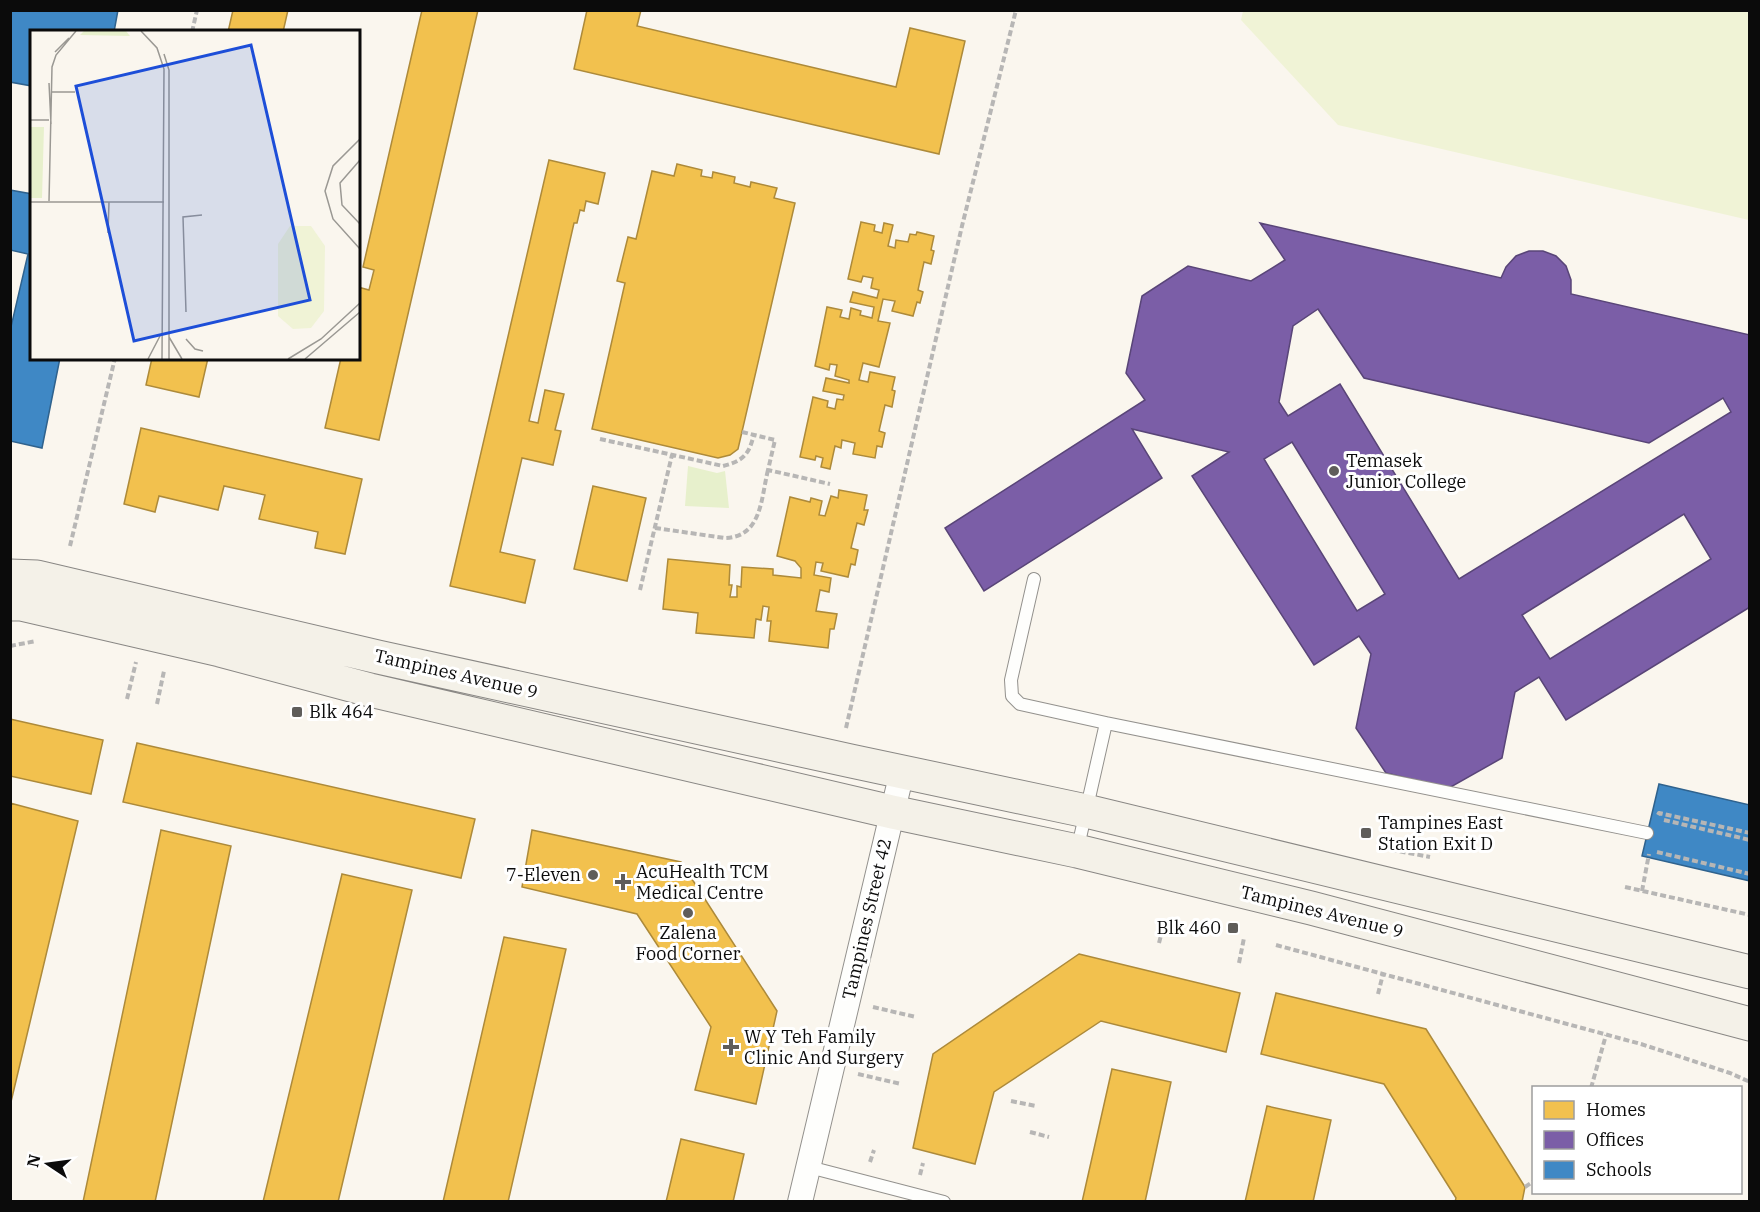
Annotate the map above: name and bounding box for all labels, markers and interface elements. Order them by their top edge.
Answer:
inset map [30,30,360,360]
place label: Temasek Junior College [1346,449,1466,493]
marker: Temasek Junior College [1327,464,1341,478]
street label: Tampines Avenue 9 [372,644,540,704]
place label: Blk 464 [309,700,374,723]
marker: Blk 464 [290,705,304,719]
place label: Tampines East Station Exit D [1378,811,1503,855]
marker: Tampines East Station Exit D [1359,826,1373,840]
street label: Tampines Street 42 [837,836,896,1002]
place label: AcuHealth TCM Medical Centre [636,860,769,904]
place label: 7-Eleven [506,863,581,886]
marker: 7-Eleven [586,868,600,882]
marker: AcuHealth TCM Medical Centre [614,873,632,891]
street label: Tampines Avenue 9 [1238,880,1406,943]
marker: Zalena Food Corner [681,906,695,920]
place label: Blk 460 [1156,916,1221,939]
place label: Zalena Food Corner [635,921,741,965]
marker: Blk 460 [1226,921,1240,935]
place label: W Y Teh Family Clinic And Surgery [744,1025,904,1069]
marker: W Y Teh Family Clinic And Surgery [722,1038,740,1056]
legend [1532,1086,1742,1194]
text: Homes [1586,1098,1646,1121]
text: Offices [1586,1128,1644,1151]
north arrow [18,1134,78,1194]
text: N [22,1152,45,1169]
text: Schools [1586,1158,1652,1181]

